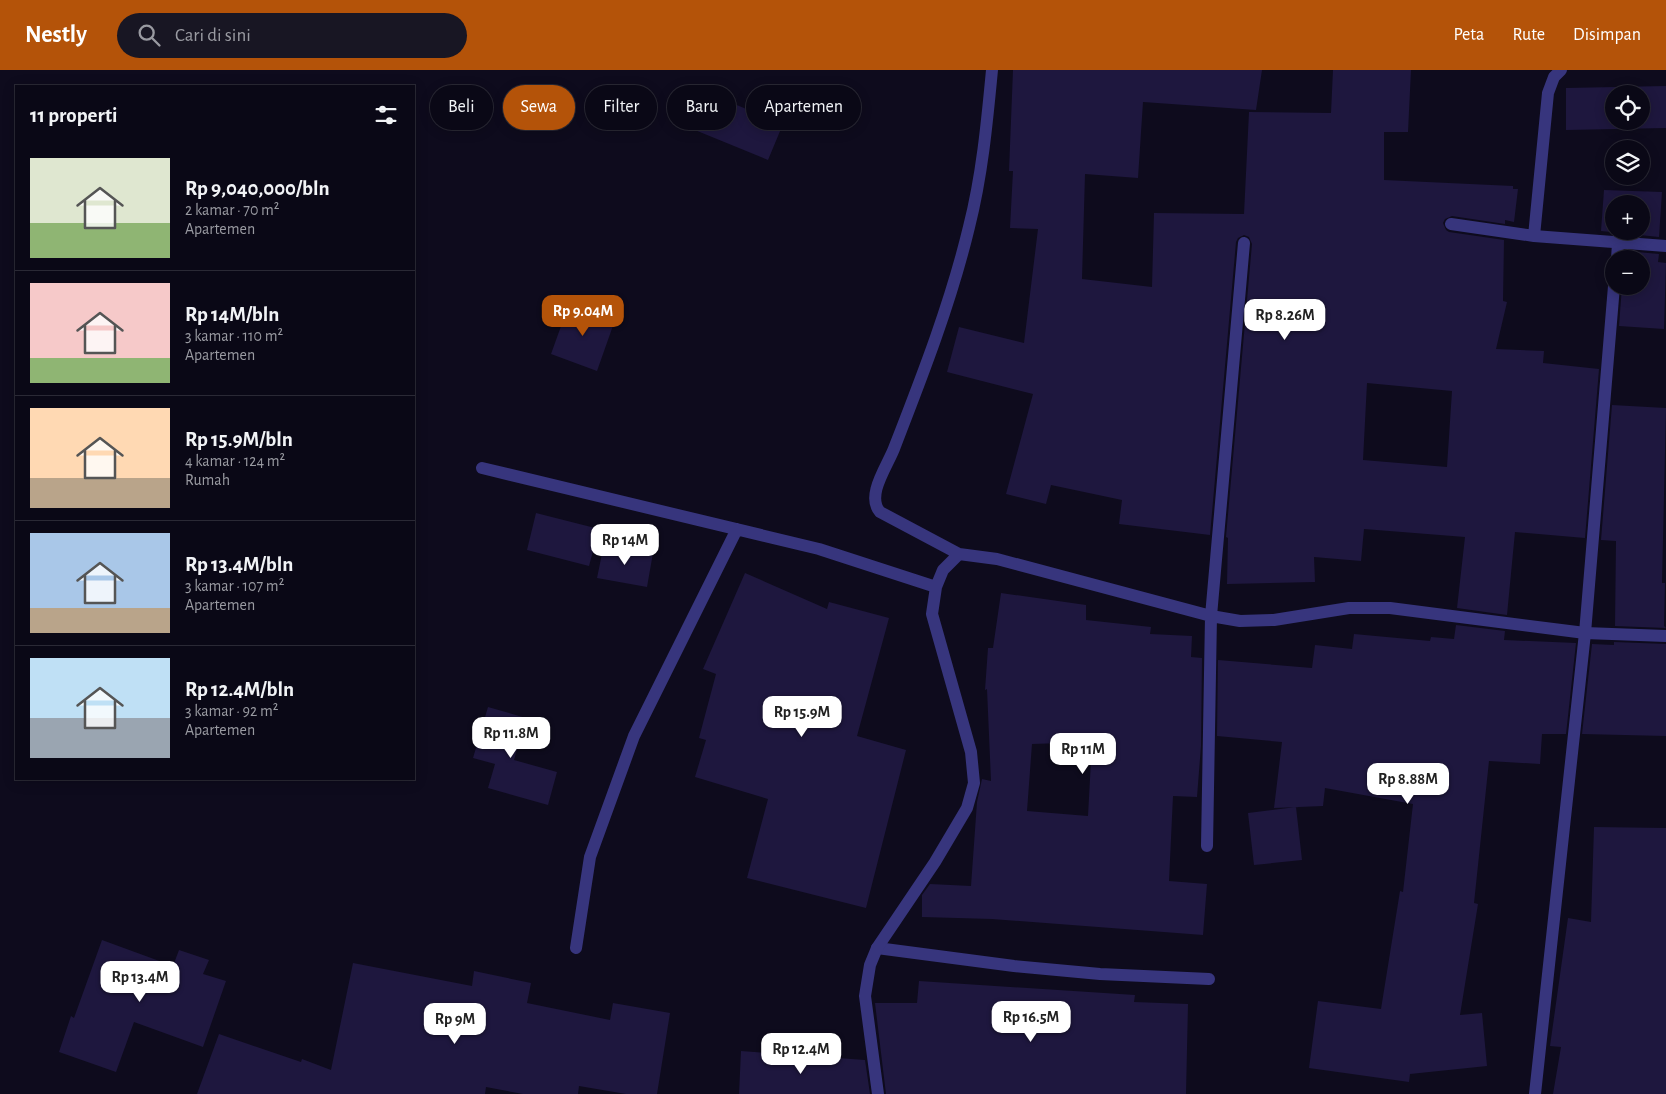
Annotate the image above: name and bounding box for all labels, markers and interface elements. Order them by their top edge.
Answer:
search box [117,13,467,58]
icon: search [135,21,163,49]
text: Nestly [25,23,87,47]
text: Cari di sini [175,26,251,45]
text: Peta [1453,26,1484,44]
text: Rute [1512,26,1545,44]
text: Disimpan [1573,26,1641,44]
chip: Beli [430,85,493,130]
chip: Sewa [503,85,575,130]
chip: Filter [585,85,657,130]
chip: Baru [667,85,736,130]
chip: Apartemen [746,85,861,130]
map controls [1605,85,1650,295]
button: locate [1605,85,1650,130]
icon: filters [372,101,400,129]
text: 11 properti [30,105,118,126]
button: layers [1605,140,1650,185]
icon: home [70,178,130,238]
text: Rp 9,040,000/bln [185,178,330,199]
button: + [1605,195,1650,240]
text: 2 kamar · 70 m² [185,202,279,218]
text: Apartemen [185,221,255,237]
button: − [1605,250,1650,295]
pin: Rp 9.04M [531,294,635,337]
pin: Rp 8.26M [1233,298,1337,341]
icon: home [70,303,130,363]
text: Rp 9.04M [553,303,613,319]
text: Rp 14M/bln [185,304,279,325]
text: Rp 8.26M [1255,307,1315,323]
text: 3 kamar · 110 m² [185,328,283,344]
text: Apartemen [185,347,255,363]
icon: home [70,428,130,488]
text: Rp 15.9M/bln [185,429,293,450]
text: 4 kamar · 124 m² [185,453,285,469]
text: Rumah [185,472,230,488]
pin: Rp 14M [584,524,666,566]
text: Rp 14M [602,532,648,548]
icon: home [70,553,130,613]
text: Rp 13.4M/bln [185,554,293,575]
text: 3 kamar · 107 m² [185,578,284,594]
text: Apartemen [185,597,255,613]
icon: home [70,678,130,738]
text: Rp 12.4M/bln [185,679,294,700]
pin: Rp 15.9M [750,696,854,738]
text: 3 kamar · 92 m² [185,703,278,719]
text: Rp 15.9M [774,704,830,720]
pin: Rp 11.8M [459,716,563,759]
text: Apartemen [185,722,255,738]
text: Rp 11.8M [483,725,539,741]
pin: Rp 11M [1042,732,1124,775]
text: Rp 11M [1061,741,1105,757]
pin: Rp 8.88M [1356,762,1460,805]
text: Rp 8.88M [1378,771,1438,787]
pin: Rp 13.4M [88,960,192,1003]
text: Rp 13.4M [112,969,168,985]
pin: Rp 16.5M [979,1000,1083,1043]
pin: Rp 9M [420,1002,490,1045]
text: Rp 16.5M [1003,1009,1059,1025]
text: Rp 9M [435,1011,475,1027]
pin: Rp 12.4M [749,1032,853,1075]
text: Rp 12.4M [772,1041,830,1057]

